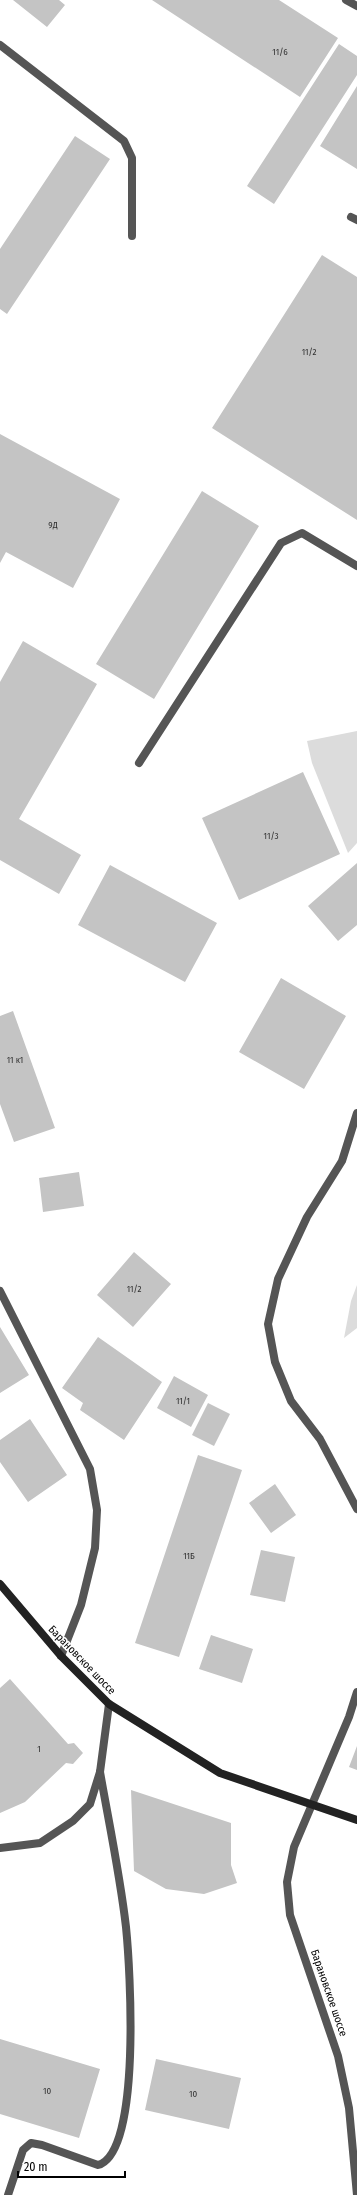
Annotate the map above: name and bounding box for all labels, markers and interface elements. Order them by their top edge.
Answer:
house number: 11/6 [272,47,288,57]
house number: 11/2 [302,347,316,357]
house number: 9Д [48,520,58,530]
house number: 11/3 [264,831,278,841]
house number: 11 к1 [7,1055,23,1065]
house number: 11/2 [127,1284,141,1294]
house number: 11/1 [176,1396,190,1406]
house number: 11Б [183,1551,195,1561]
street label: Барановское шоссе [46,1623,118,1697]
house number: 1 [37,1744,41,1754]
street label: Барановское шоссе [308,1948,350,2038]
house number: 10 [43,2086,51,2096]
house number: 10 [189,2089,197,2099]
scale bar [18,2153,125,2179]
text: 20 m [24,2160,48,2174]

